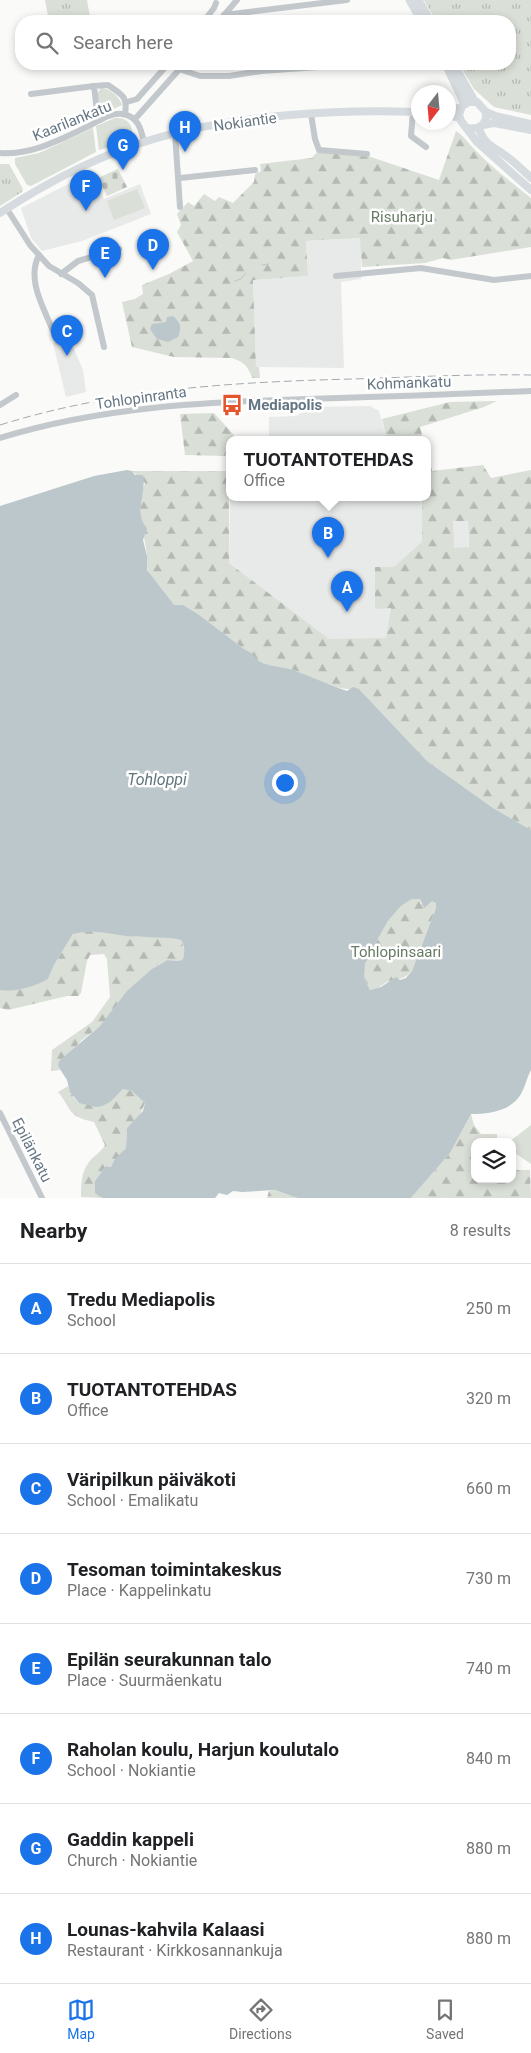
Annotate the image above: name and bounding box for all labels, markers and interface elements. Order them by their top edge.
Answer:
search box [15,15,516,70]
icon: search [33,29,61,57]
text: Search here [73,31,173,54]
north arrow [411,85,456,130]
street label: Kaarilankatu [30,97,114,145]
street label: Nokiantie [212,109,278,135]
pin: H [169,111,201,152]
pin: G [107,129,139,170]
pin: F [70,170,102,211]
park label: Risuharju [371,208,433,226]
pin: D [137,229,169,270]
pin: E [89,237,121,278]
pin: C [51,315,83,356]
street label: Kohmankatu [366,373,452,393]
street label: Tohlopinranta [94,383,188,413]
bus stop icon: Mediapolis [219,392,245,418]
place label: Mediapolis [248,396,323,414]
popup [226,436,431,501]
text: TUOTANTOTEHDAS [244,448,413,471]
text: Office [244,471,285,490]
pin: B [312,517,344,558]
pin: A [331,571,363,612]
water label: Tohloppi [127,770,187,789]
your location [272,770,298,796]
park label: Tohlopinsaari [351,943,441,961]
street label: Epilänkatu [8,1115,56,1185]
map controls [471,1138,516,1183]
button: layers [471,1138,516,1183]
text: Nearby [20,1219,87,1243]
text: 8 results [450,1221,511,1240]
text: Tredu Mediapolis [67,1288,215,1311]
text: A [31,1299,41,1318]
text: 250 m [466,1299,511,1318]
text: School [67,1311,116,1330]
text: TUOTANTOTEHDAS [67,1378,237,1401]
text: B [31,1389,41,1408]
text: 320 m [466,1389,511,1408]
text: Office [67,1401,109,1420]
text: Väripilkun päiväkoti [67,1468,236,1491]
text: C [31,1479,41,1498]
text: 660 m [466,1479,511,1498]
text: School · Emalikatu [67,1491,198,1510]
text: Tesoman toimintakeskus [67,1558,282,1581]
text: D [31,1569,41,1588]
text: 730 m [466,1569,511,1588]
text: Place · Kappelinkatu [67,1581,211,1600]
text: Epilän seurakunnan talo [67,1648,271,1671]
text: E [32,1659,41,1678]
text: 740 m [466,1659,511,1678]
text: Place · Suurmäenkatu [67,1671,222,1690]
text: Raholan koulu, Harjun koulutalo [67,1738,339,1761]
text: F [32,1749,40,1768]
text: 840 m [466,1749,511,1768]
text: School · Nokiantie [67,1761,196,1780]
text: Gaddin kappeli [67,1828,194,1851]
text: G [31,1839,41,1858]
text: 880 m [466,1839,511,1858]
text: Church · Nokiantie [67,1851,197,1870]
text: Lounas-kahvila Kalaasi [67,1918,265,1941]
text: H [30,1929,42,1948]
text: 880 m [466,1929,511,1948]
text: Restaurant · Kirkkosannankuja [67,1941,283,1960]
tab: Map [67,1996,95,2042]
tab: Directions [229,1996,292,2042]
tab: Saved [426,1996,464,2042]

